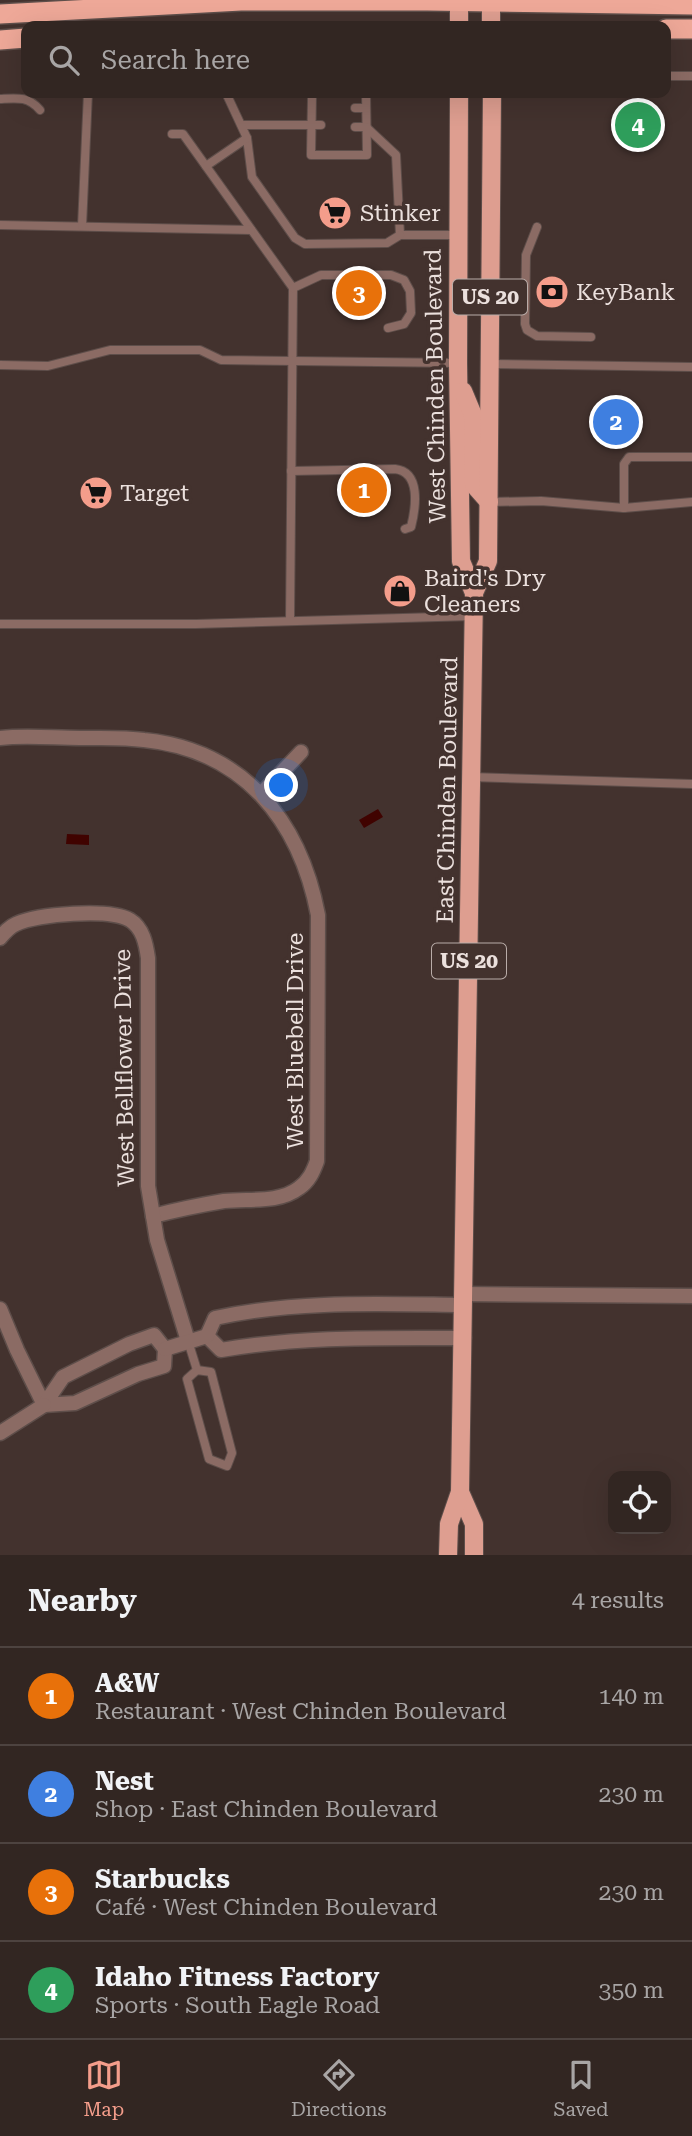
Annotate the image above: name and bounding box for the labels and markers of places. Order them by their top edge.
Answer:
pin: 4 [615,99,661,151]
supermarket icon: Stinker [316,194,354,232]
place label: Stinker [360,200,441,227]
pin: 3 [336,267,382,319]
bank icon: KeyBank [533,273,571,311]
place label: KeyBank [576,279,676,306]
pin: 2 [593,396,639,448]
pin: 1 [341,464,387,516]
supermarket icon: Target [77,474,115,512]
place label: Target [120,480,190,507]
place label: Baird's Dry Cleaners [424,565,546,618]
shop icon: Baird's Dry Cleaners [381,572,419,610]

